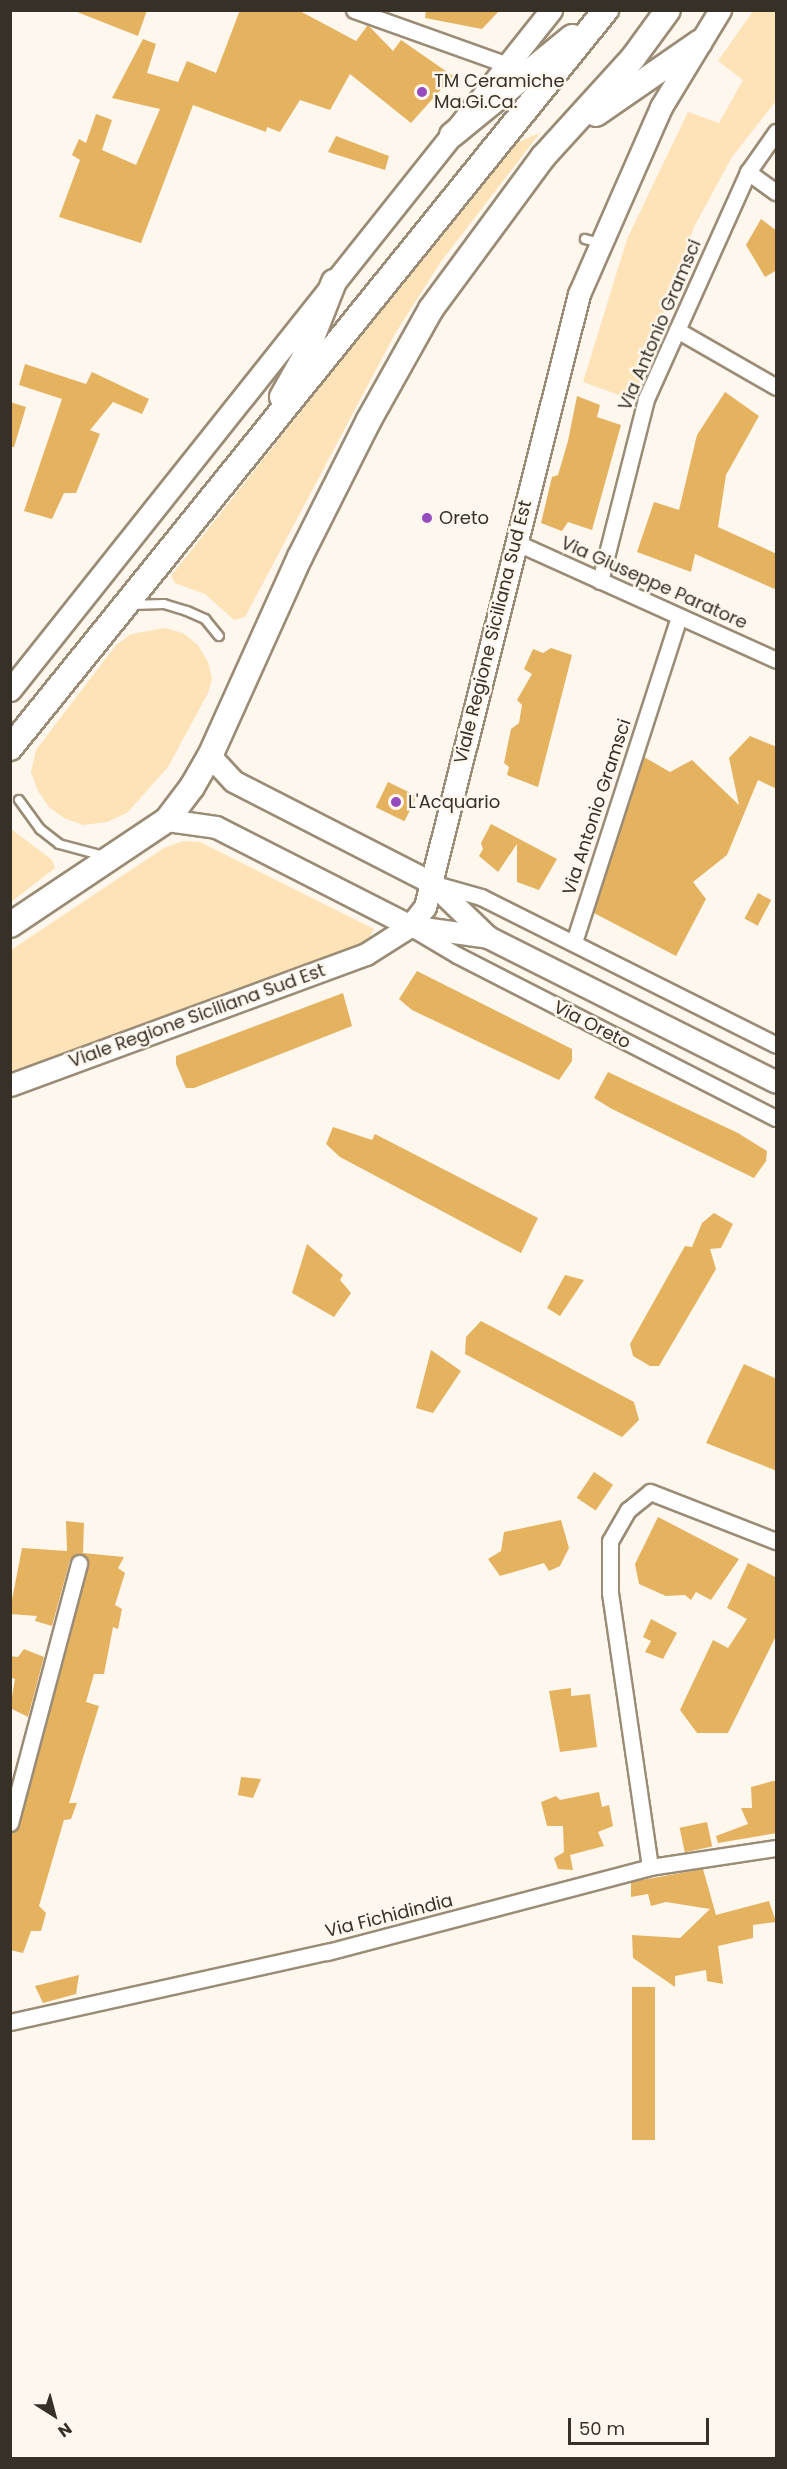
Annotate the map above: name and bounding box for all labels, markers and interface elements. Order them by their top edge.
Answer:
place label: TM Ceramiche Ma.Gi.Ca. [434,71,565,113]
marker: TM Ceramiche Ma.Gi.Ca. [415,85,429,99]
street label: Via Antonio Gramsci [614,236,706,414]
street label: Viale Regione Siciliana Sud Est [450,498,536,766]
place label: Oreto [439,507,489,529]
marker: Oreto [420,511,434,525]
street label: Via Giuseppe Paratore [557,532,751,634]
street label: Via Antonio Gramsci [558,716,636,898]
place label: L'Acquario [408,791,500,813]
marker: L'Acquario [389,795,403,809]
street label: Viale Regione Siciliana Sud Est [66,960,328,1072]
street label: Via Oreto [550,996,634,1054]
street label: Via Fichidindia [323,1890,455,1942]
north arrow [24,2385,84,2445]
scale bar [571,2406,712,2444]
text: 50 m [579,2416,625,2441]
text: N [53,2417,77,2443]

